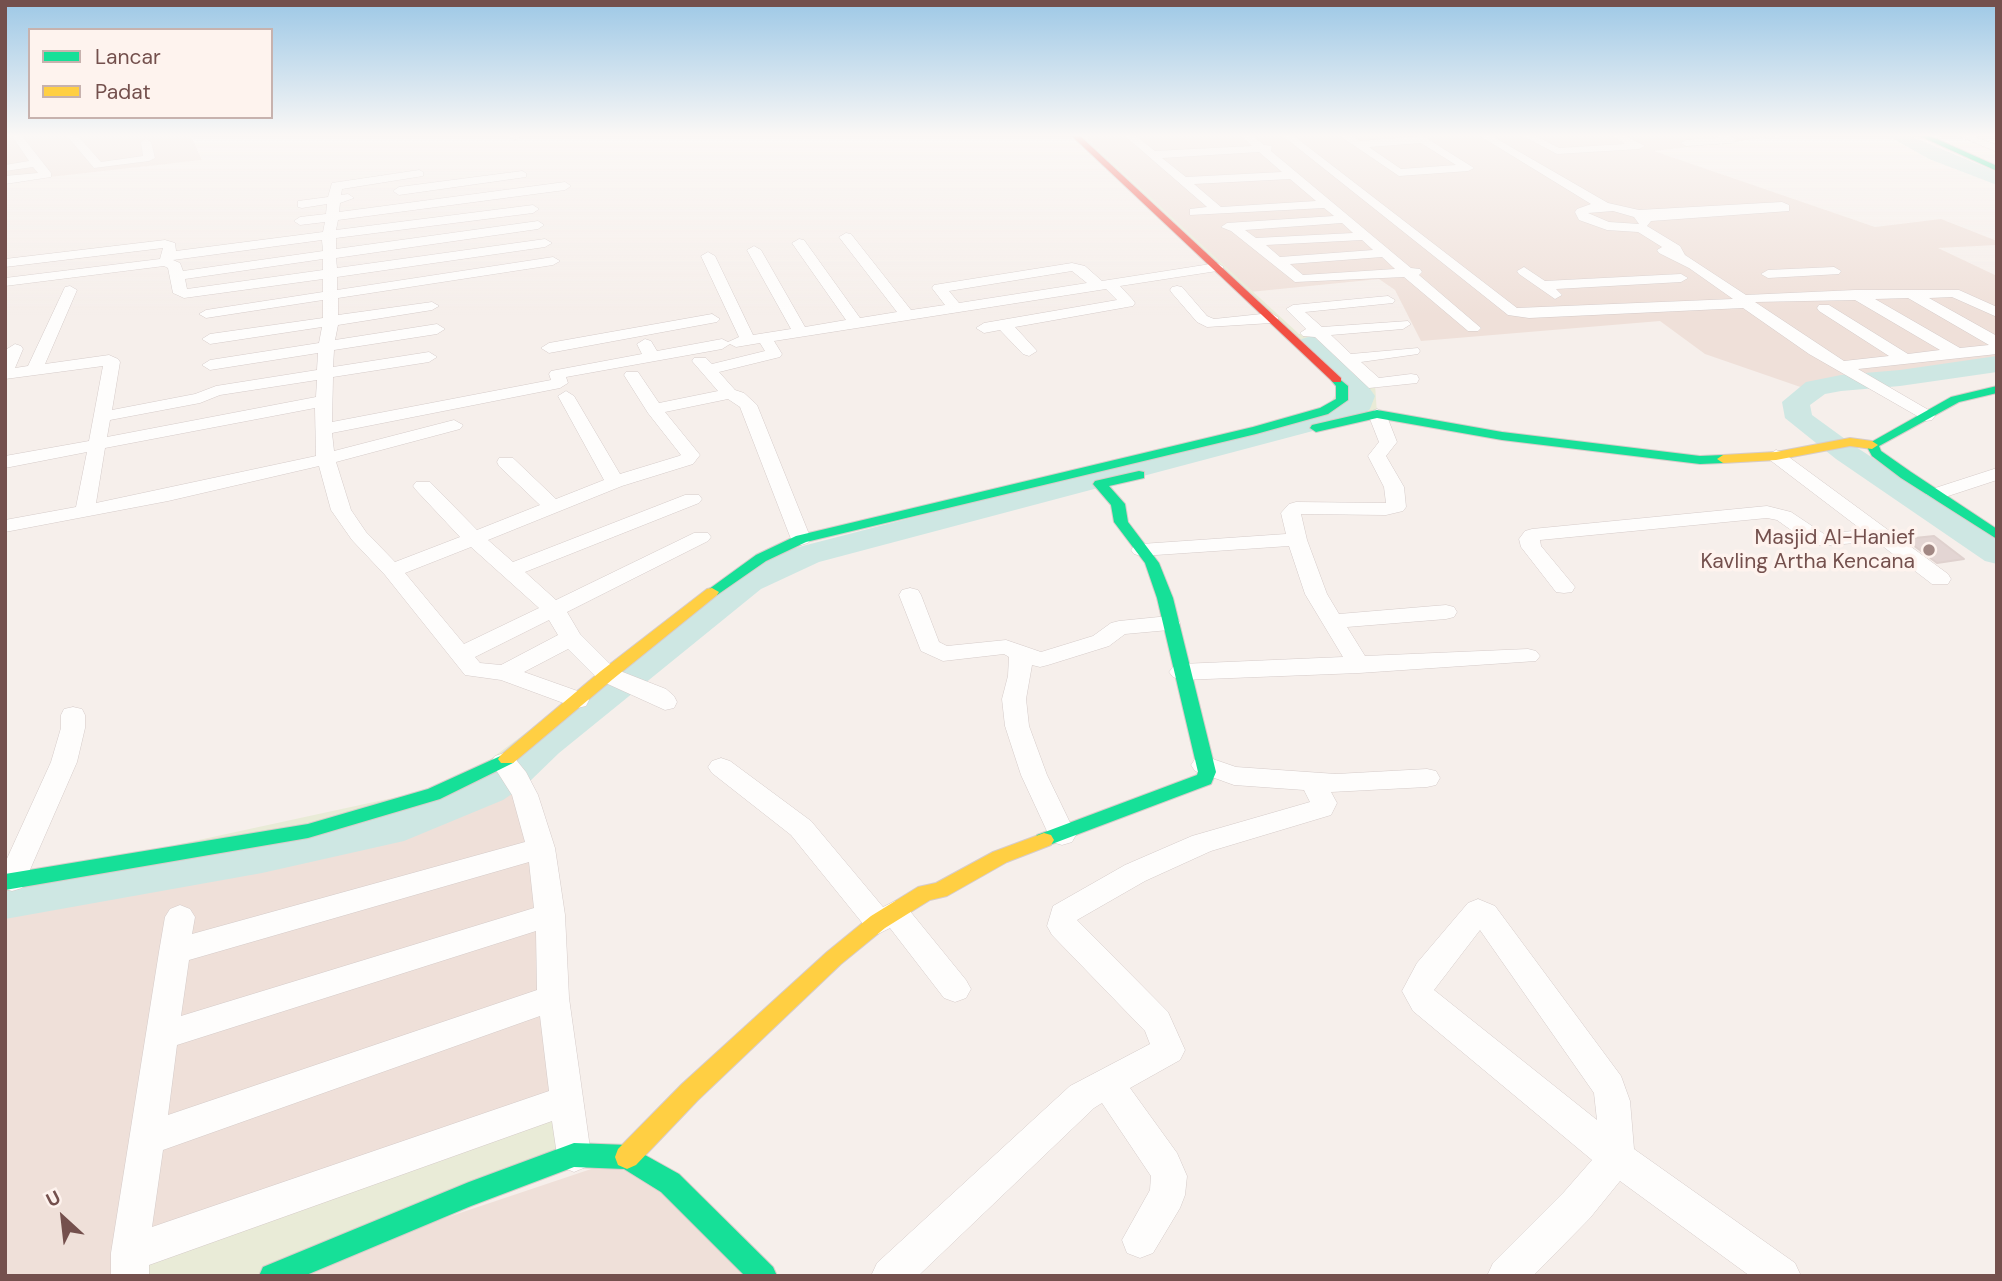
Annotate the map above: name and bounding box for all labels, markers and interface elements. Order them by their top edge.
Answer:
legend [28,28,273,119]
text: Lancar [95,43,161,71]
text: Padat [95,78,151,106]
place label: Masjid Al-Hanief Kavling Artha Kencana [1701,525,1915,575]
marker: Masjid Al-Hanief Kavling Artha Kencana [1921,542,1937,558]
north arrow [28,1183,98,1253]
text: U [42,1185,65,1213]

